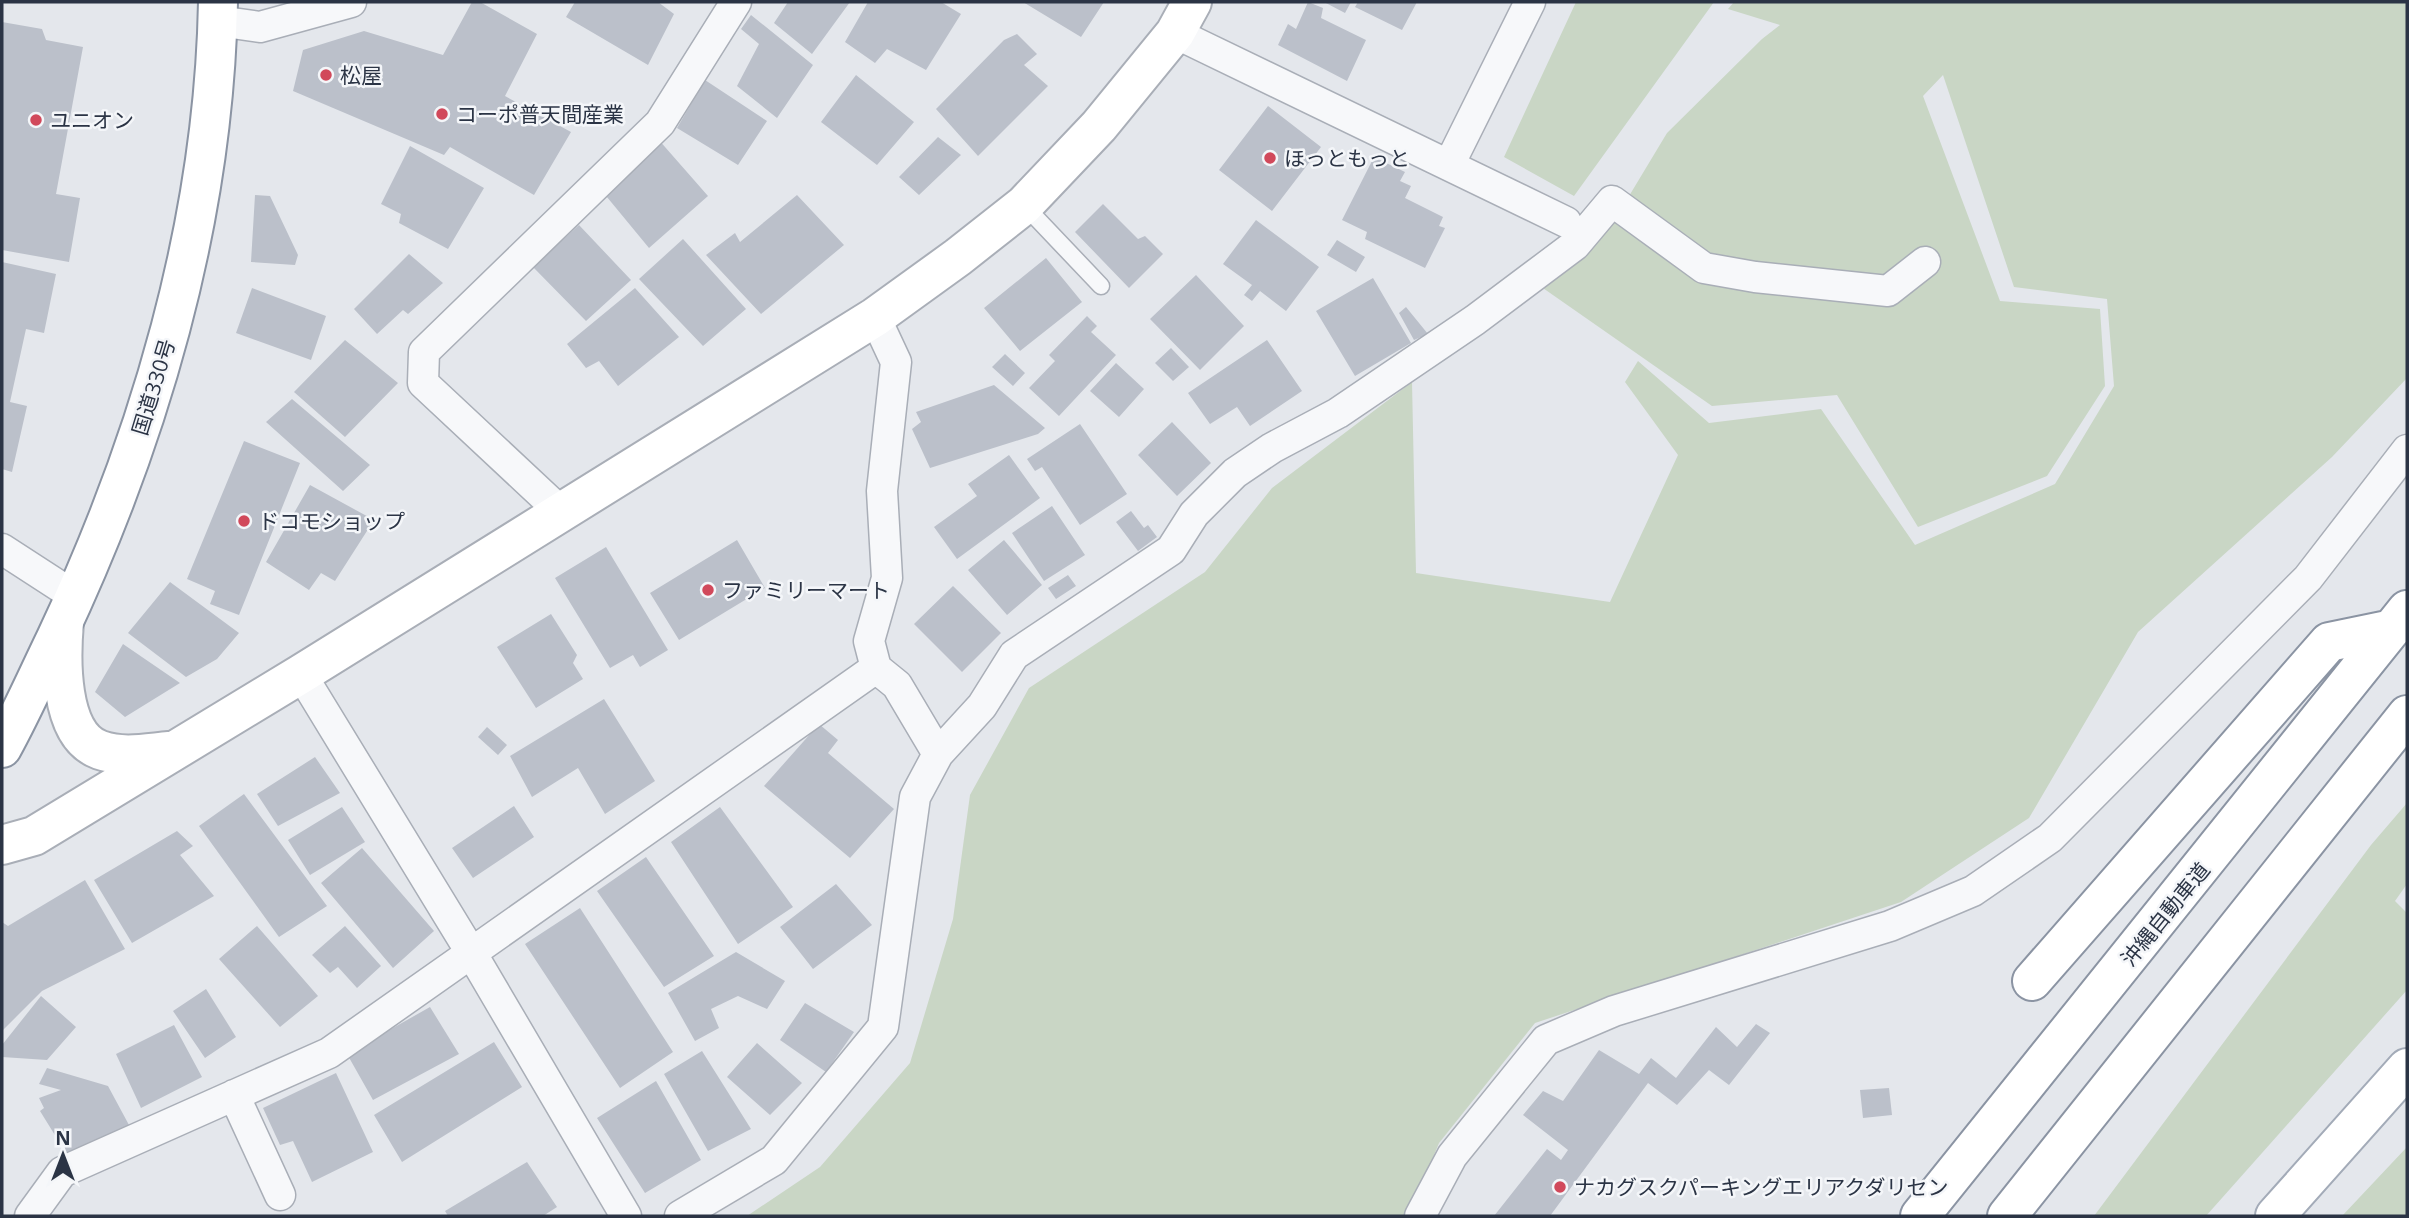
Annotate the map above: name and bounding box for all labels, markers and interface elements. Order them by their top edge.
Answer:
place label: 松屋 [340,61,382,89]
marker: 松屋 [318,67,334,83]
place label: コーポ普天間産業 [456,100,624,128]
place label: ユニオン [50,106,134,134]
marker: コーポ普天間産業 [434,106,450,122]
marker: ユニオン [28,112,44,128]
place label: ほっともっと [1284,144,1410,172]
marker: ほっともっと [1262,150,1278,166]
street label: 国道330号 [125,336,181,438]
place label: ドコモショップ [258,507,405,535]
marker: ドコモショップ [236,513,252,529]
place label: ファミリーマート [722,576,890,604]
marker: ファミリーマート [700,582,716,598]
street label: 沖縄自動車道 [2114,856,2216,972]
north arrow [28,1120,98,1190]
text: N [55,1125,71,1151]
place label: ナカグスクパーキングエリアクダリセン [1574,1173,1948,1201]
marker: ナカグスクパーキングエリアクダリセン [1552,1179,1568,1195]

